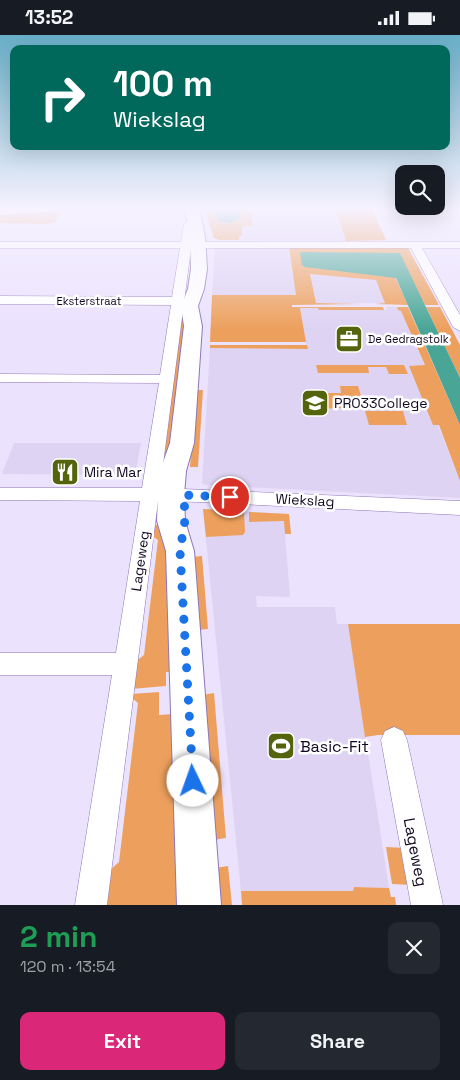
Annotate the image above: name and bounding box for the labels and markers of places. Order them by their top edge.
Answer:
office icon: De Gedragstolk [334,324,364,354]
place label: De Gedragstolk [368,332,449,346]
school or university icon: PRO33College [300,388,330,418]
place label: PRO33College [334,394,428,412]
restaurant icon: Mira Mar [50,457,80,487]
place label: Mira Mar [84,463,142,481]
pin [209,476,251,518]
sports icon: Basic-Fit [266,731,296,761]
place label: Basic-Fit [300,736,369,757]

